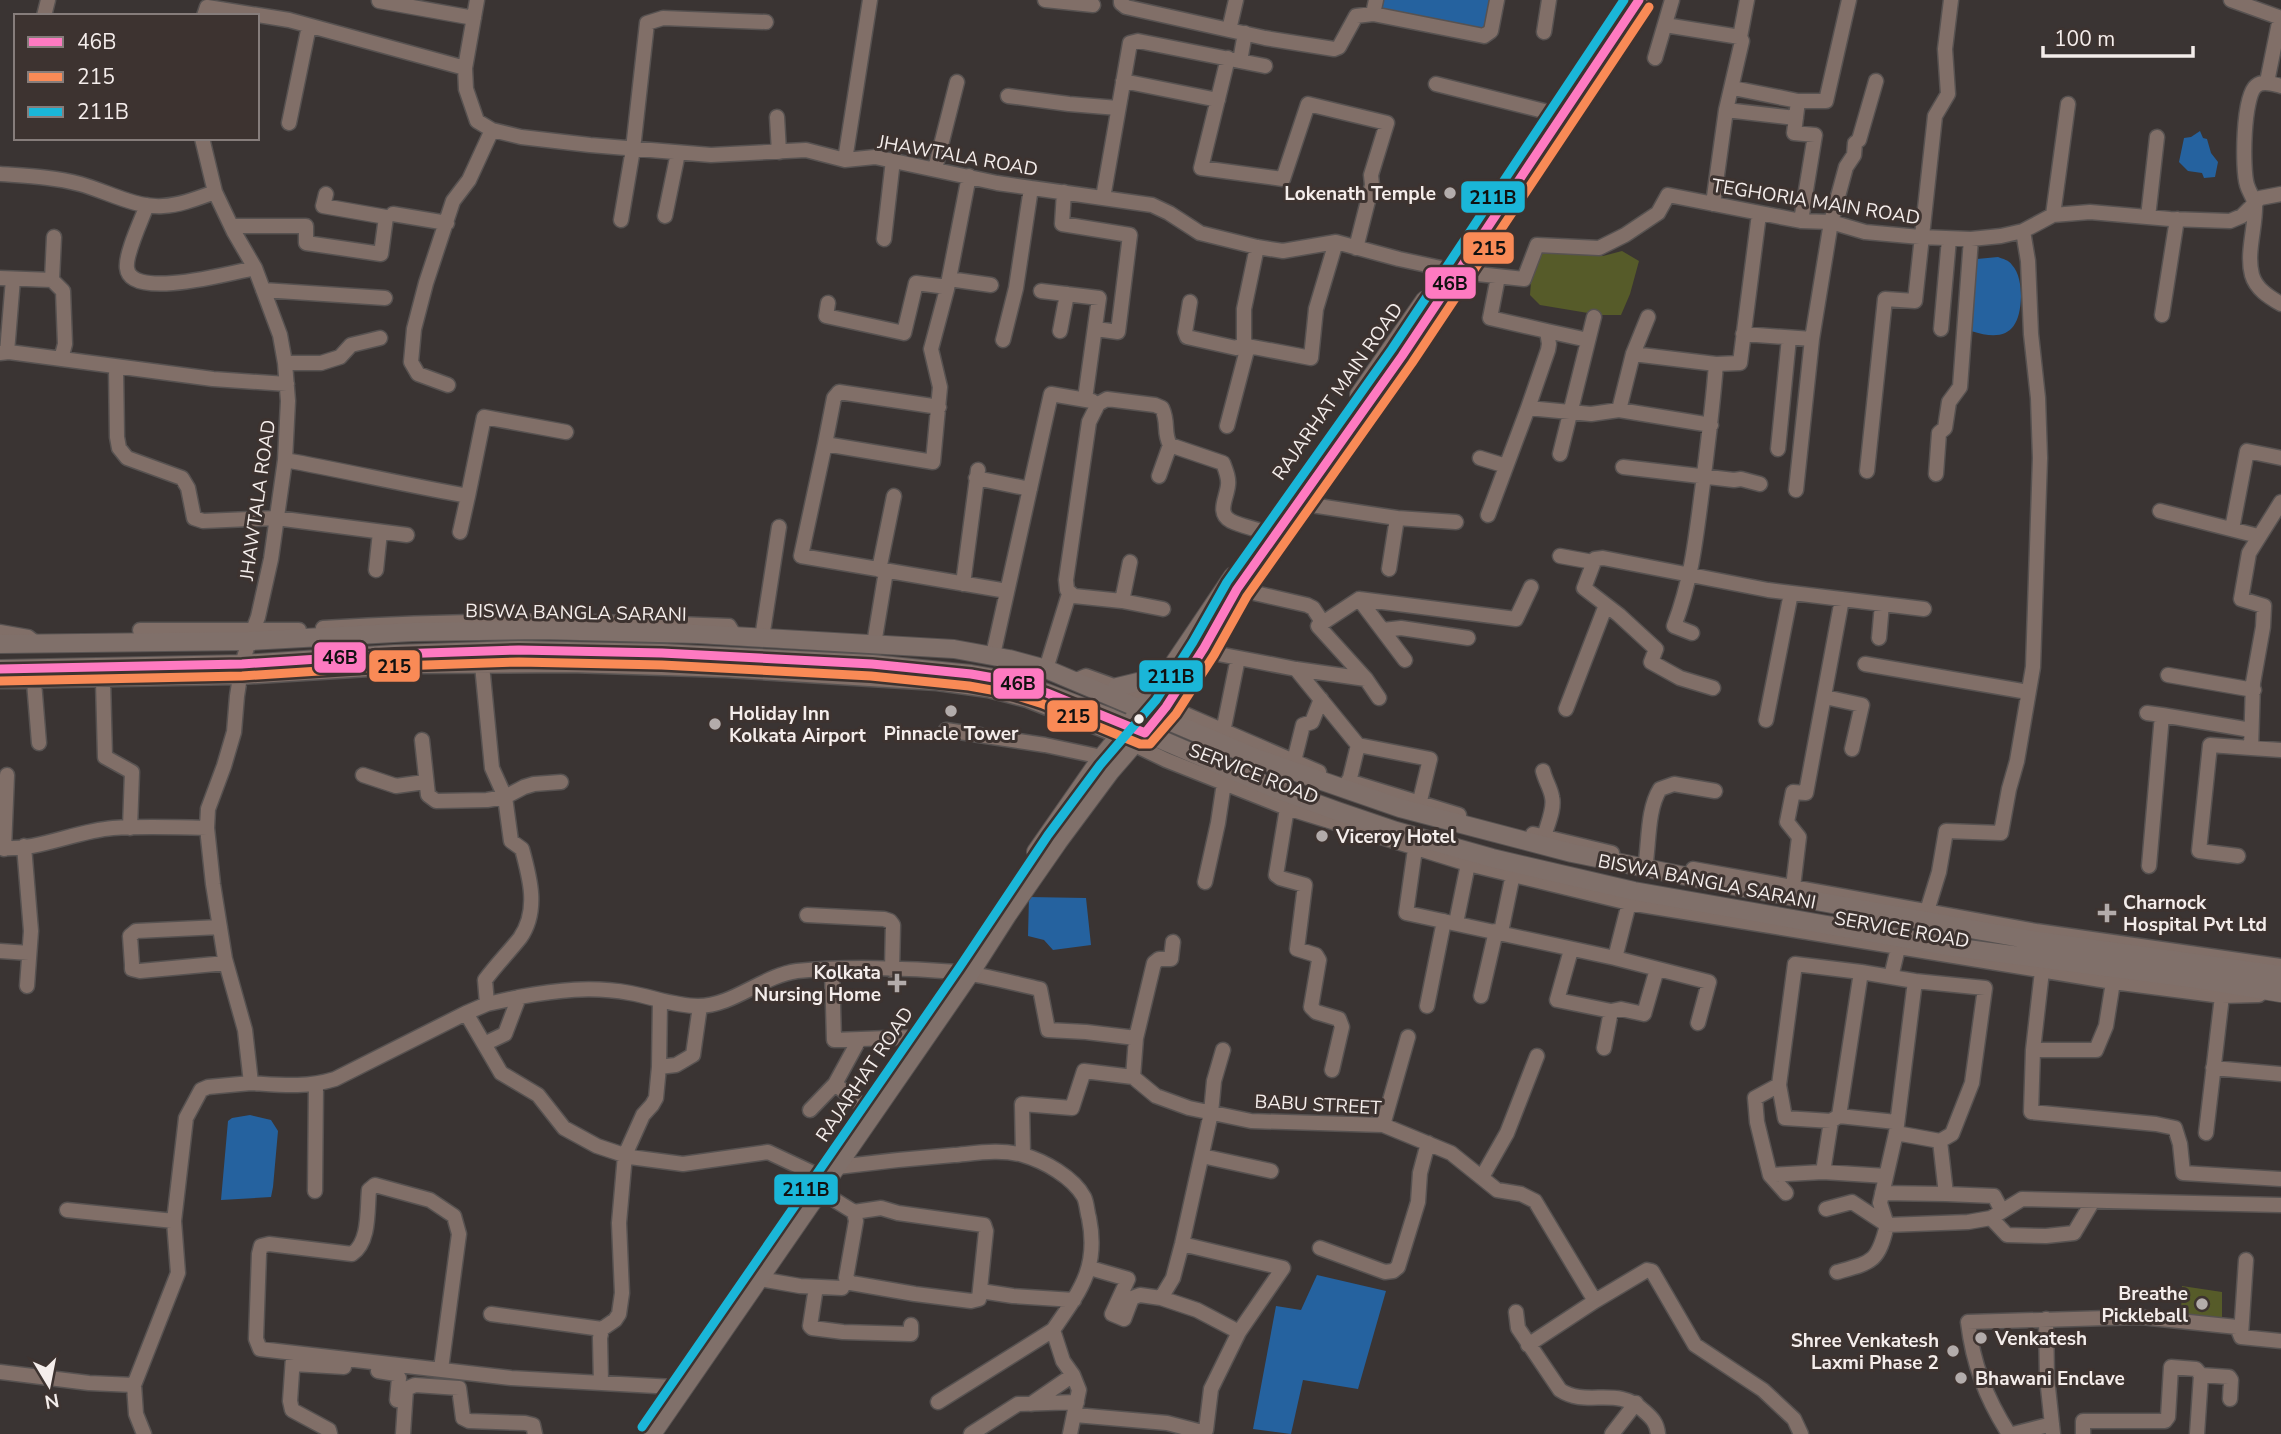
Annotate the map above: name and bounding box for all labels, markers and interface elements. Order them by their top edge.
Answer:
legend [14,14,259,140]
scale bar [2043,14,2194,58]
text: 100 m [2054,25,2115,53]
text: 46B [77,28,116,56]
text: 215 [77,63,115,91]
text: 211B [77,98,129,126]
street label: JHAWTALA ROAD [875,129,1040,183]
street label: TEGHORIA MAIN ROAD [1710,173,1922,231]
line badge: 211B [1460,180,1526,214]
place label: Lokenath Temple [1284,181,1436,207]
marker: Lokenath Temple [1442,185,1458,201]
text: 211B [1469,185,1517,211]
line badge: 215 [1462,231,1515,265]
text: 215 [1472,236,1506,262]
line badge: 46B [1424,266,1477,300]
text: 46B [1432,271,1468,297]
street label: RAJARHAT MAIN ROAD [1267,298,1409,486]
street label: JHAWTALA ROAD [234,418,282,583]
street label: BISWA BANGLA SARANI [465,598,687,628]
line badge: 46B [313,641,367,674]
text: 46B [322,645,358,671]
line badge: 215 [368,649,421,683]
text: 215 [377,654,411,680]
line badge: 211B [1138,659,1204,693]
text: 211B [1147,664,1195,690]
line badge: 46B [992,667,1045,700]
text: 46B [1000,671,1036,697]
line badge: 215 [1046,699,1099,733]
place label: Holiday Inn Kolkata Airport [729,701,866,749]
marker: Pinnacle Tower [943,703,959,719]
text: 215 [1056,704,1090,730]
unlabelled marker [1132,712,1146,726]
marker: Holiday Inn Kolkata Airport [707,716,723,732]
place label: Pinnacle Tower [883,721,1019,747]
street label: SERVICE ROAD [1185,737,1322,811]
place label: Viceroy Hotel [1335,824,1456,850]
marker: Viceroy Hotel [1314,828,1330,844]
street label: BISWA BANGLA SARANI [1596,848,1818,916]
place label: Charnock Hospital Pvt Ltd [2123,890,2267,938]
marker: Charnock Hospital Pvt Ltd [2097,903,2117,923]
street label: SERVICE ROAD [1832,905,1971,955]
place label: Kolkata Nursing Home [754,960,881,1008]
marker: Kolkata Nursing Home [887,973,907,993]
street label: RAJARHAT ROAD [810,1002,920,1147]
street label: BABU STREET [1254,1089,1383,1121]
line badge: 211B [773,1173,839,1206]
text: 211B [782,1177,830,1203]
place label: Breathe Pickleball [2101,1281,2188,1329]
marker: Breathe Pickleball [2194,1296,2210,1312]
place label: Venkatesh [1994,1326,2087,1352]
place label: Shree Venkatesh Laxmi Phase 2 [1791,1328,1939,1376]
marker: Venkatesh [1973,1330,1989,1346]
marker: Shree Venkatesh Laxmi Phase 2 [1945,1343,1961,1359]
north arrow [14,1350,84,1420]
place label: Bhawani Enclave [1975,1366,2125,1392]
marker: Bhawani Enclave [1953,1370,1969,1386]
text: N [43,1387,61,1415]

